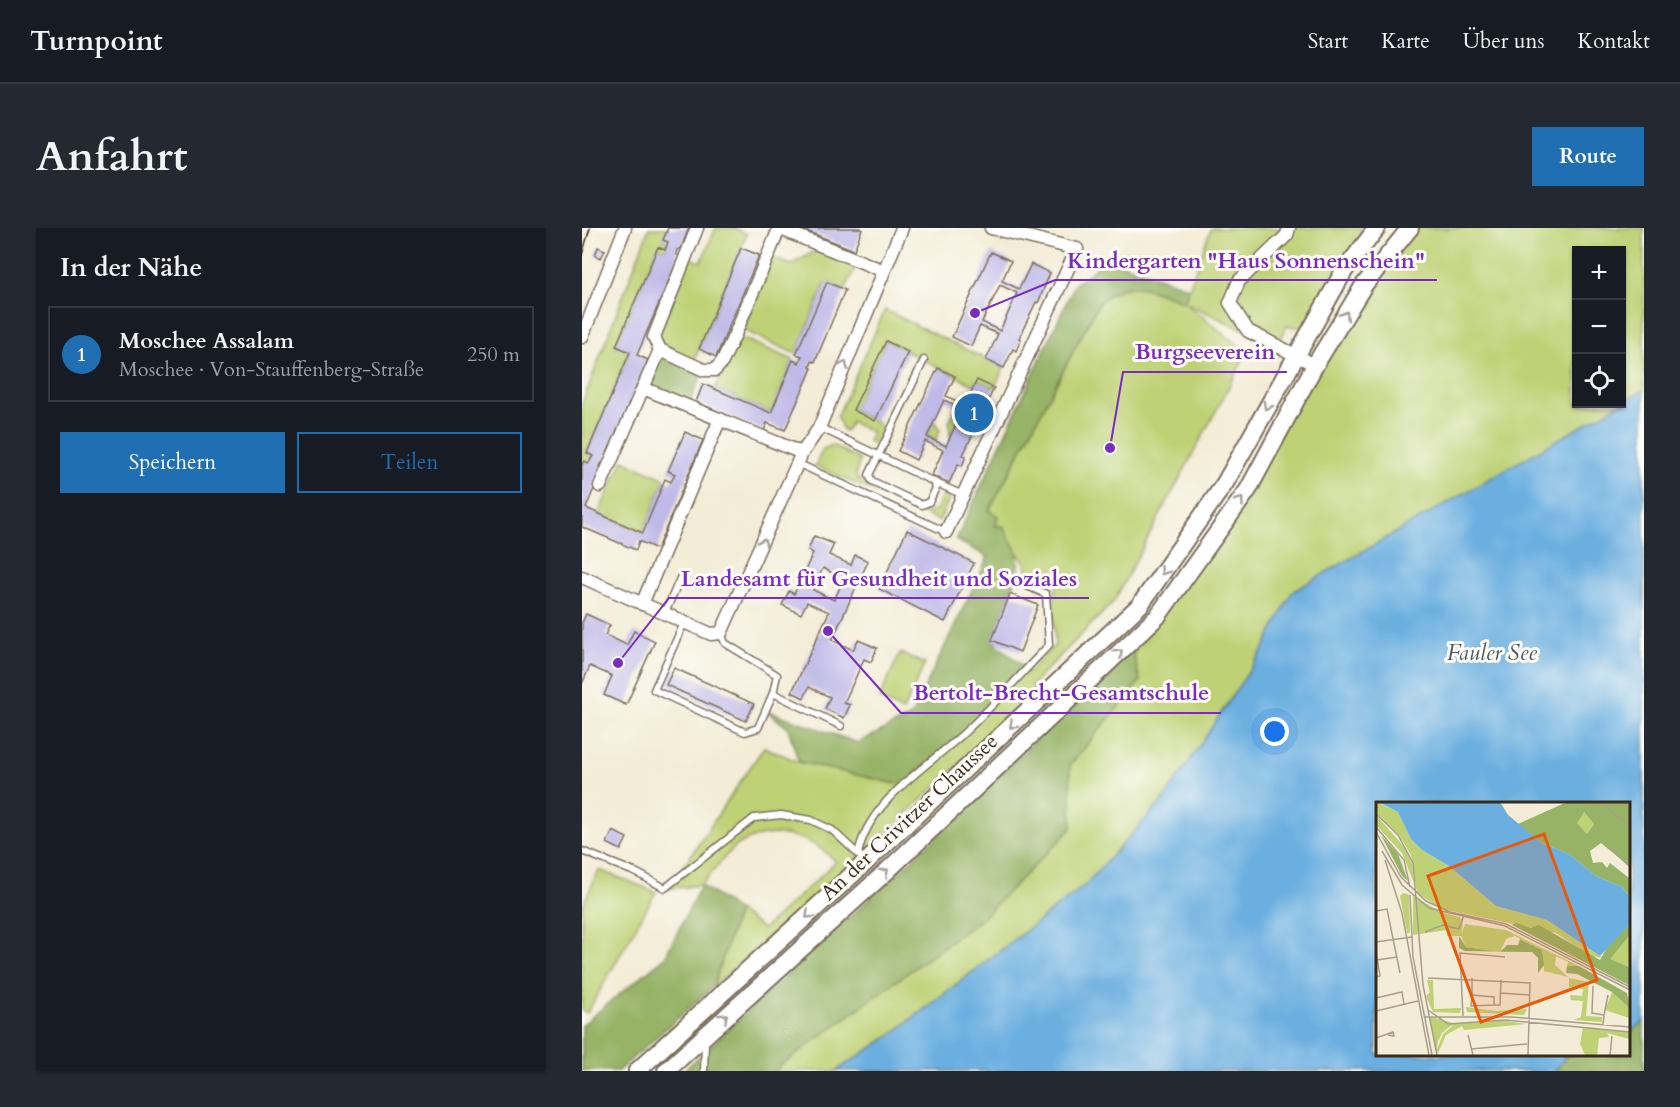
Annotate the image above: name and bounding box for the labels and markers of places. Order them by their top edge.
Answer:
callout: Kindergarten "Haus Sonnenschein" [1055,240,1437,280]
callout: Burgseeverein [1123,332,1287,372]
pin: 1 [954,390,994,435]
callout: Landesamt für Gesundheit und Soziales [669,558,1089,598]
callout: Bertolt-Brecht-Gesamtschule [901,673,1221,713]

